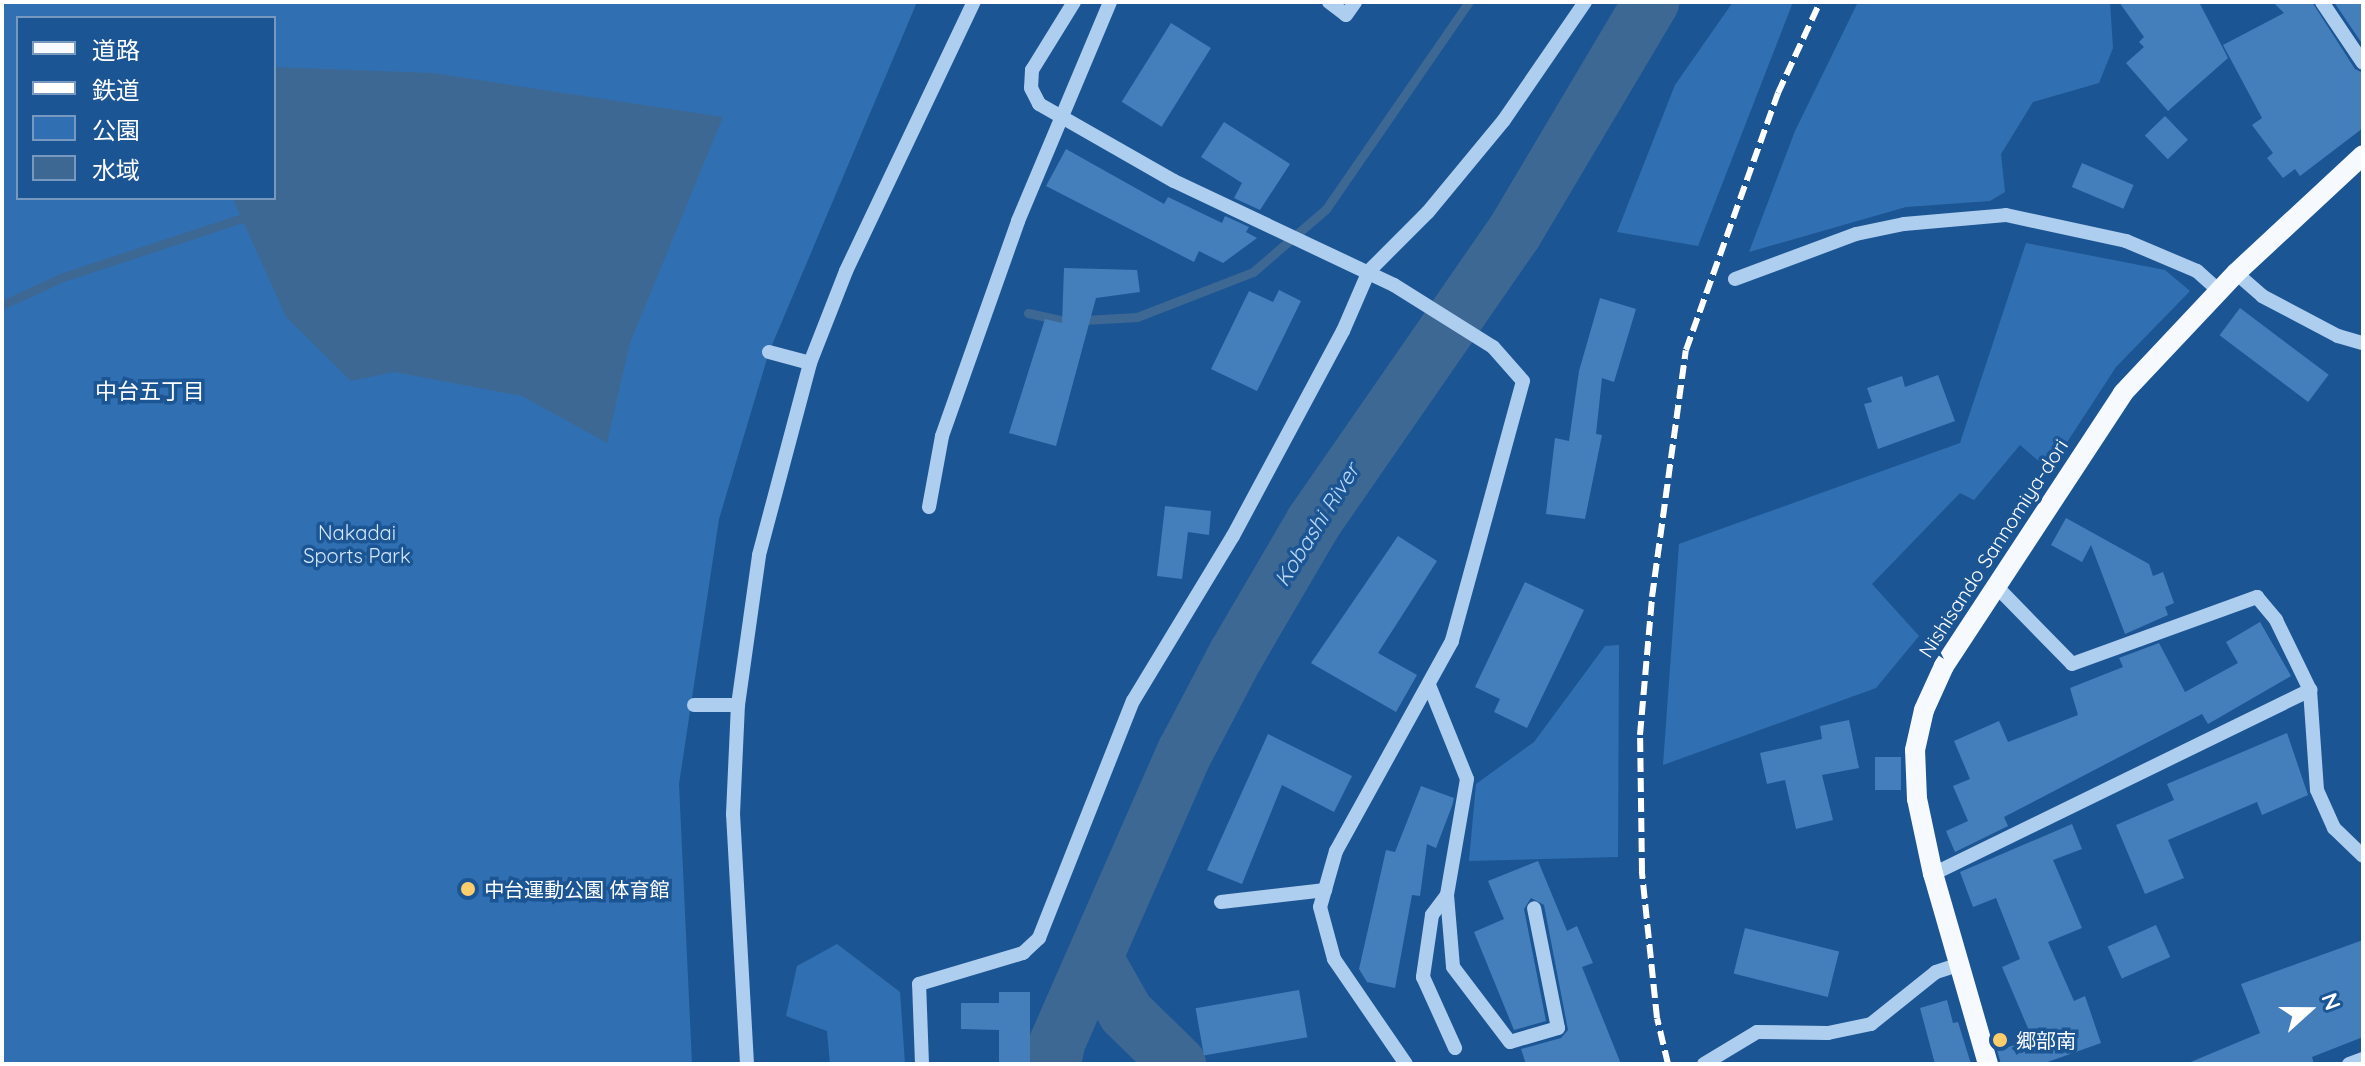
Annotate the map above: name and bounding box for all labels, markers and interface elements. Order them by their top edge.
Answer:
legend [16,16,276,200]
text: 道路 [92,35,140,65]
text: 鉄道 [92,75,140,105]
text: 公園 [92,115,140,145]
text: 水域 [92,155,140,185]
district label: 中台五丁目 [95,379,205,405]
street label: Nishisando Sannomiya-dori [1913,434,2073,662]
water label: Kobashi River [1269,459,1365,591]
park label: Nakadai Sports Park [303,521,411,568]
place label: 中台運動公園 体育館 [484,877,669,901]
marker: 中台運動公園 体育館 [459,880,477,898]
north arrow [2269,970,2349,1050]
text: N [2315,989,2347,1014]
place label: 郷部南 [2016,1028,2076,1052]
marker: 郷部南 [1991,1031,2009,1049]

